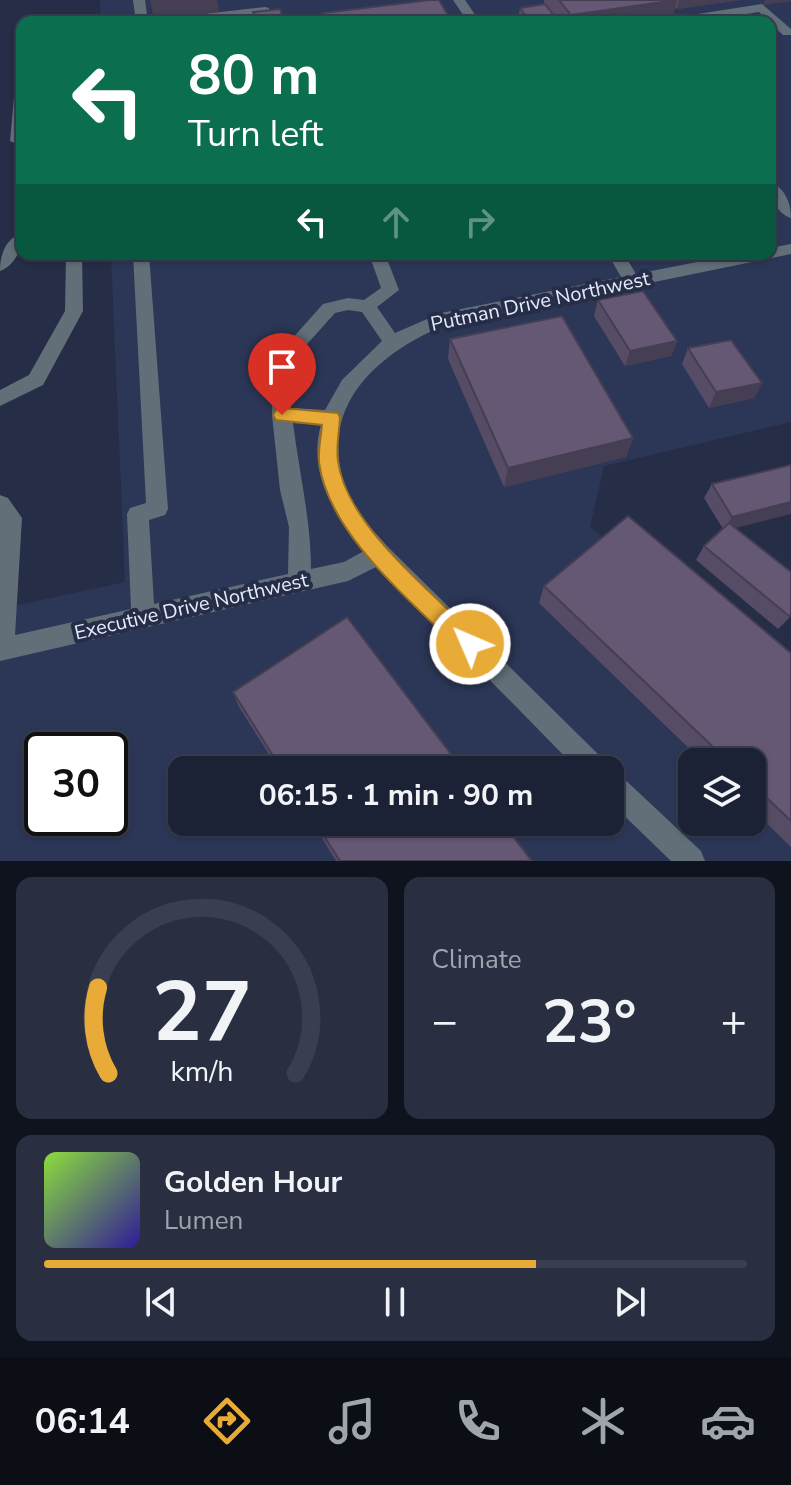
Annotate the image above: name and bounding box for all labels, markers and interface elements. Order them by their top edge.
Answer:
text: 80 m [188,37,319,114]
icon: left [56,48,160,152]
text: Turn left [188,110,323,159]
icon: left [290,200,334,244]
icon: ahead [374,200,418,244]
icon: right [458,200,502,244]
street label: Putman Drive Northwest [428,265,653,338]
pin [248,333,316,415]
icon: arrive [260,345,304,389]
street label: Executive Drive Northwest [72,566,312,647]
position arrow [428,602,512,686]
speed limit sign: 30 [24,732,128,836]
map controls [678,748,766,836]
button: layers [678,748,766,836]
text: 06:15 · 1 min · 90 m [259,775,533,816]
text: Climate [432,942,522,977]
text: 27 [152,956,252,1069]
text: 23° [542,981,637,1063]
text: − [432,992,458,1052]
text: + [721,992,747,1052]
text: km/h [170,1052,233,1091]
text: Golden Hour [164,1162,342,1203]
text: Lumen [164,1203,243,1238]
icon: previous [139,1280,183,1324]
icon: pause [373,1280,417,1324]
icon: next [608,1280,652,1324]
icon: directions [199,1393,255,1449]
icon: music [324,1393,380,1449]
icon: phone [450,1393,506,1449]
icon: climate [575,1393,631,1449]
icon: car [700,1393,756,1449]
text: 06:14 [35,1397,130,1446]

